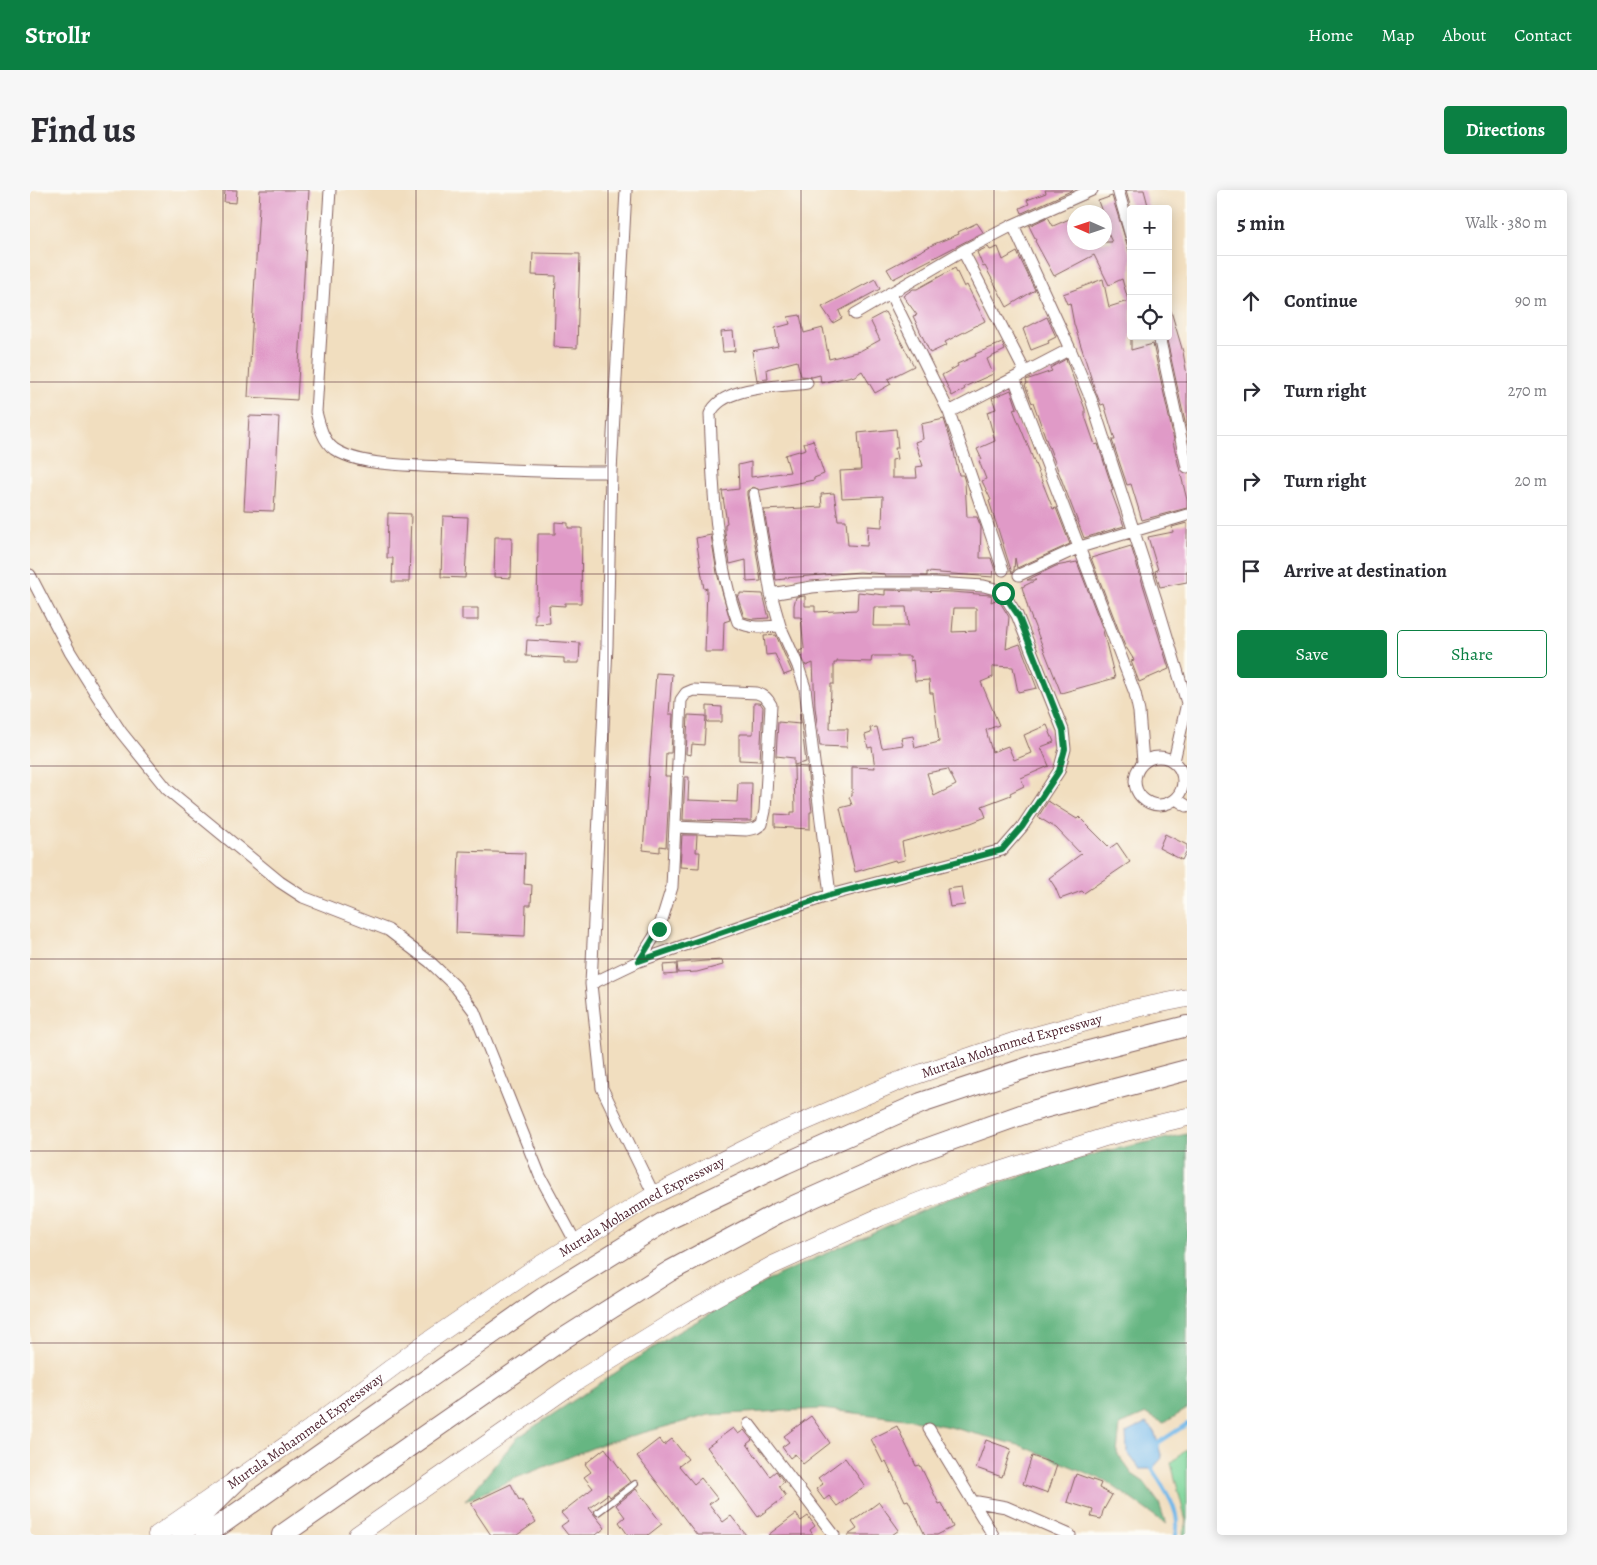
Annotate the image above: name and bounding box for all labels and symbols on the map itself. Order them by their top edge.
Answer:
north arrow [1067,205,1112,250]
route start [992,582,1015,605]
route end [648,918,671,941]
street label: Murtala Mohammed Expressway [919,1009,1105,1083]
street label: Murtala Mohammed Expressway [555,1152,729,1261]
street label: Murtala Mohammed Expressway [223,1368,388,1494]

